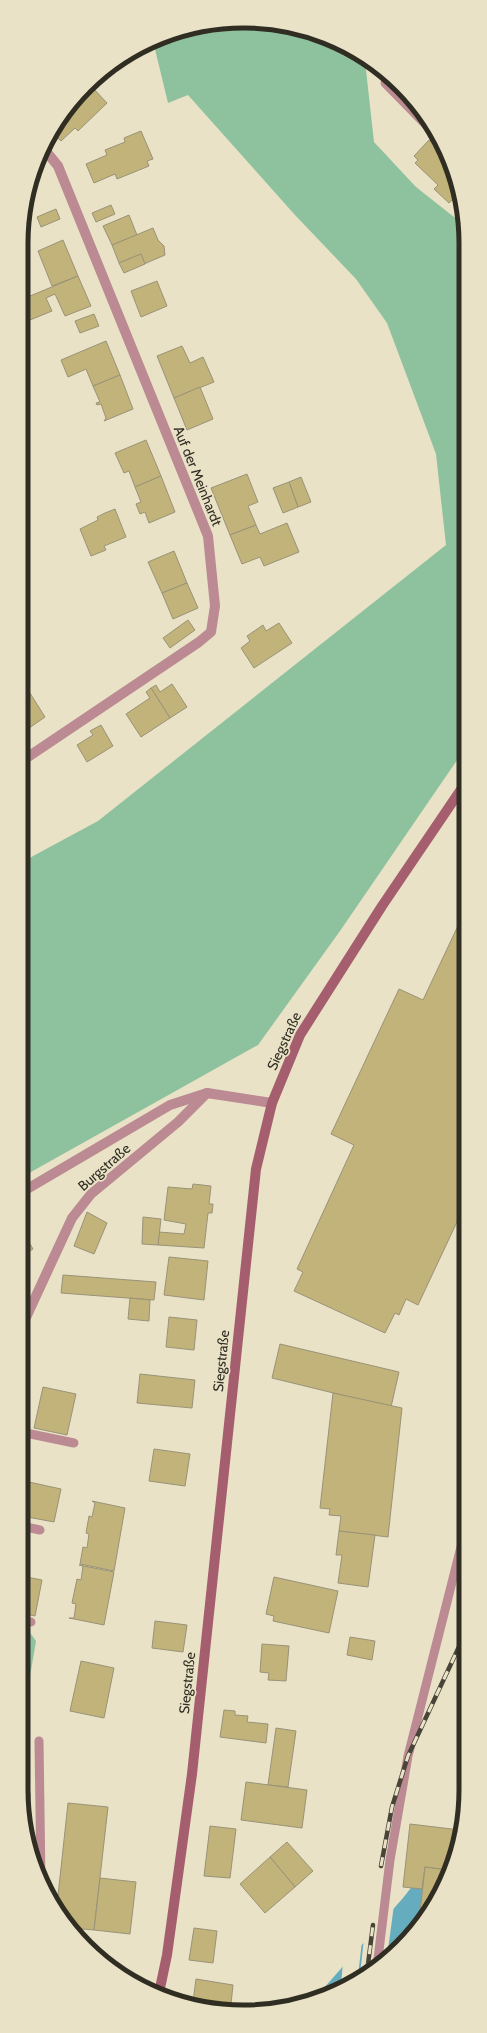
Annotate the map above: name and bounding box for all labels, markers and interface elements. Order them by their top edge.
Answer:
street label: Auf der Meinhardt [170,423,226,529]
street label: Siegstraße [263,1009,305,1073]
street label: Burgstraße [74,1139,134,1195]
street label: Siegstraße [209,1329,233,1393]
street label: Siegstraße [175,1651,199,1715]

